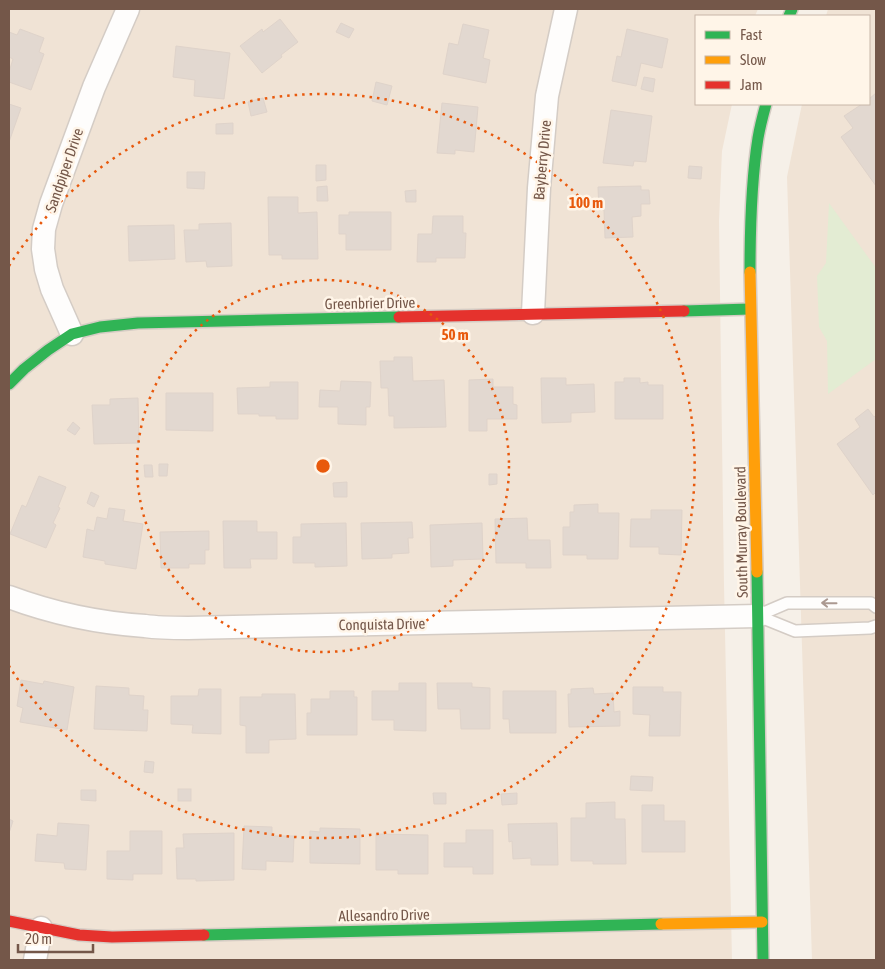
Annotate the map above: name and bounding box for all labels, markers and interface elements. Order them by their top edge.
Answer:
legend [695,15,870,105]
text: Fast [740,26,762,43]
text: Slow [740,51,766,68]
text: Jam [740,76,763,93]
street label: Bayberry Drive [530,119,554,201]
street label: Sandpiper Drive [42,126,86,214]
text: 100 m [569,194,603,211]
street label: Greenbrier Drive [325,294,416,312]
text: 50 m [442,326,469,343]
centre of rings [314,457,332,475]
street label: South Murray Boulevard [731,466,751,598]
one-way arrow [821,599,837,608]
street label: Conquista Drive [339,615,426,633]
street label: Allesandro Drive [338,906,430,924]
scale bar [18,922,92,954]
text: 20 m [25,930,52,947]

